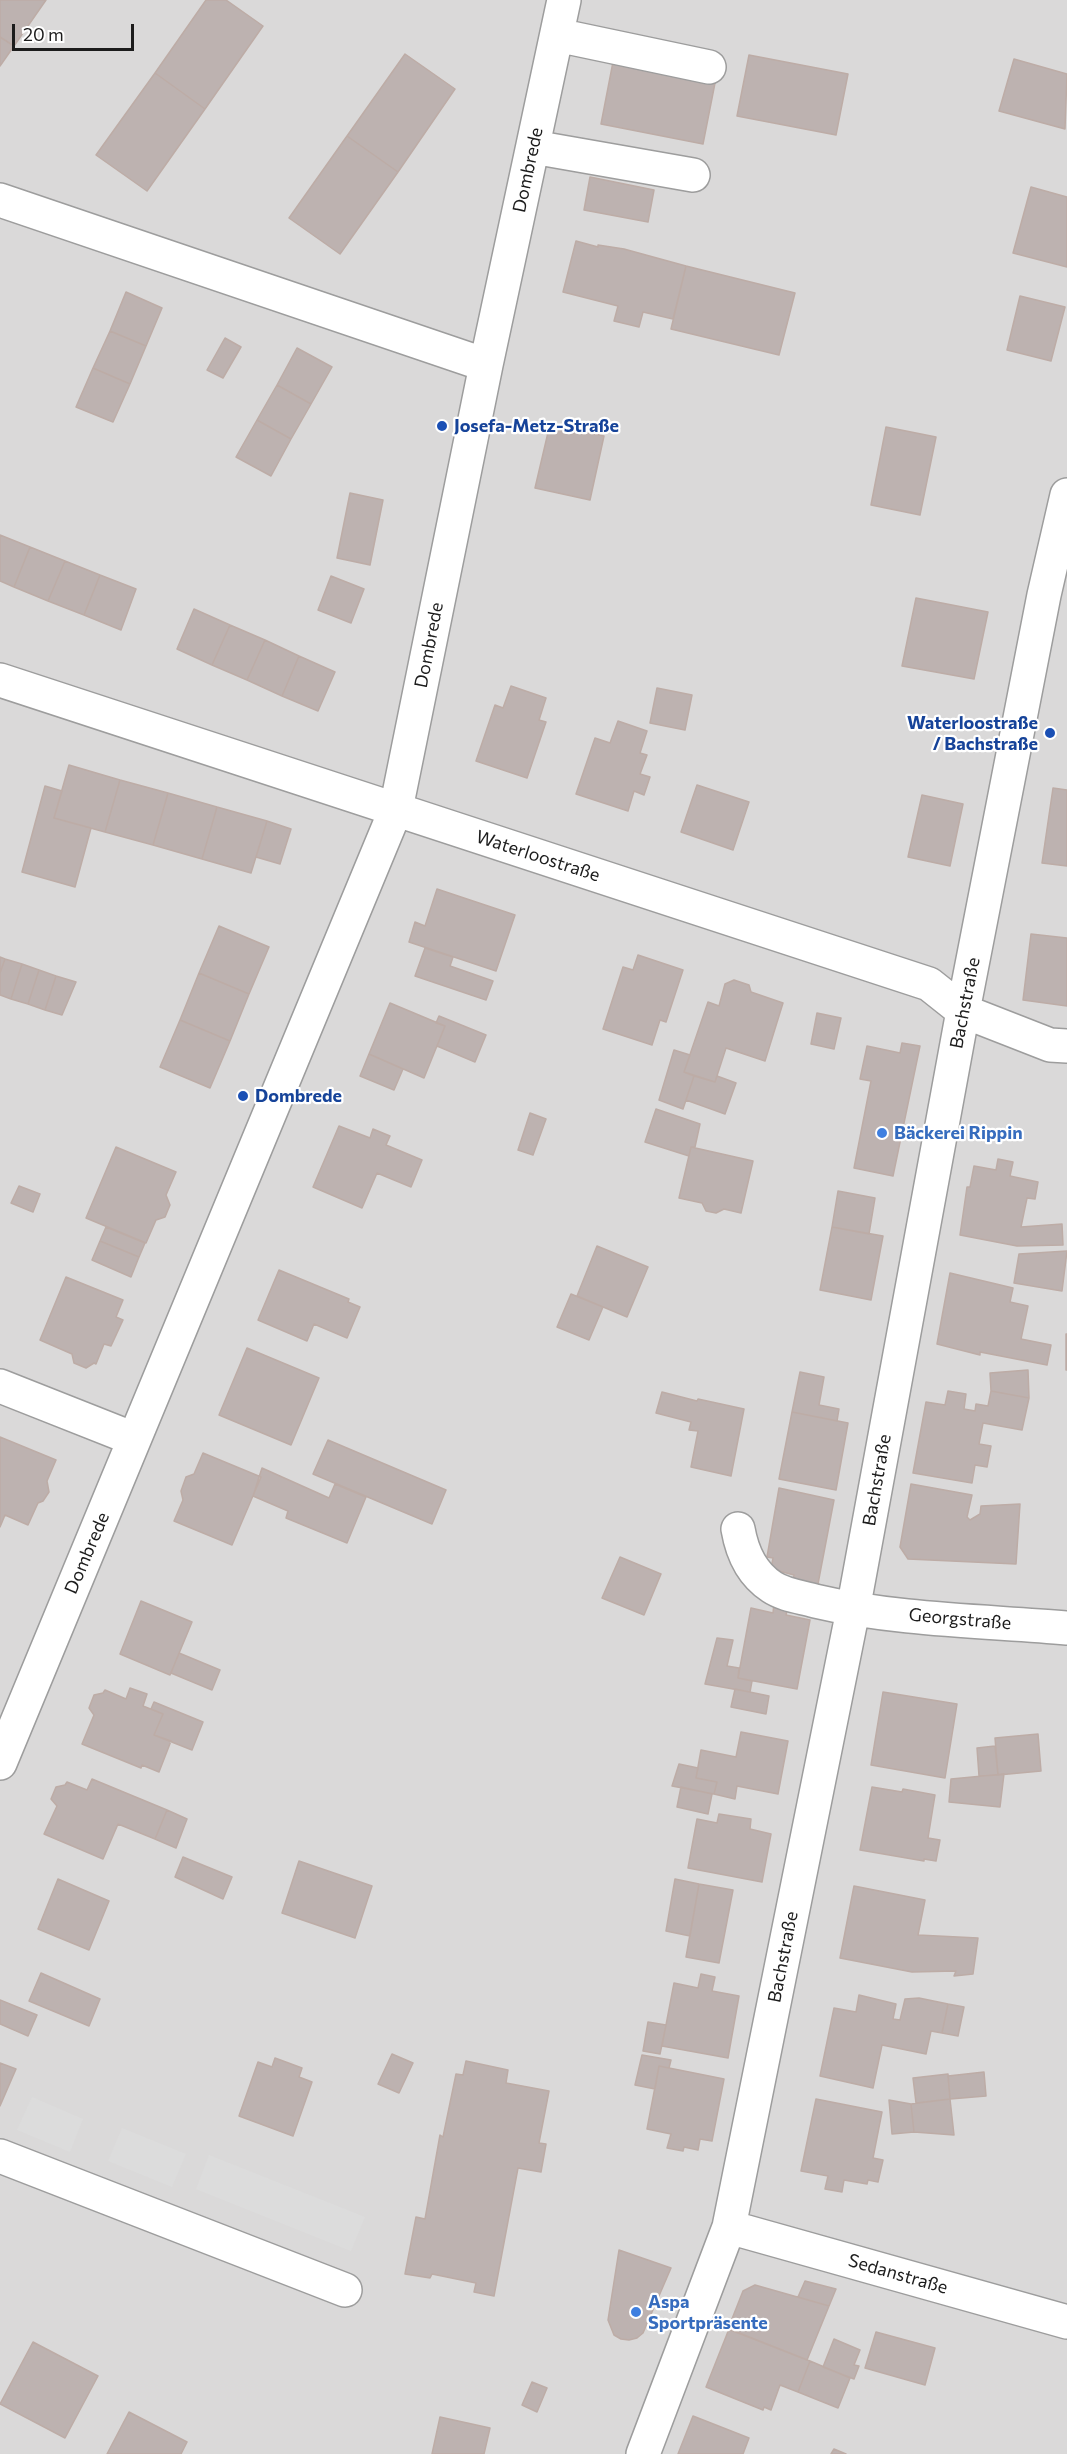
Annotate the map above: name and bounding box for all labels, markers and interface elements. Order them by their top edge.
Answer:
scale bar [15,12,136,50]
text: 20 m [23,23,64,45]
street label: Dombrede [508,125,548,215]
place label: Josefa-Metz-Straße [454,415,619,437]
marker: Josefa-Metz-Straße [435,419,449,433]
street label: Dombrede [410,600,448,690]
place label: Waterloostraße / Bachstraße [907,712,1038,754]
marker: Waterloostraße / Bachstraße [1043,726,1057,740]
street label: Waterloostraße [473,826,603,886]
street label: Bachstraße [946,955,984,1051]
place label: Dombrede [255,1085,342,1107]
marker: Dombrede [236,1089,250,1103]
place label: Bäckerei Rippin [894,1122,1023,1144]
marker: Bäckerei Rippin [875,1126,889,1140]
street label: Bachstraße [858,1433,896,1527]
street label: Dombrede [60,1509,114,1597]
street label: Georgstraße [908,1604,1012,1634]
street label: Bachstraße [764,1909,802,2005]
street label: Sedanstraße [846,2249,950,2299]
place label: Aspa Sportpräsente [648,2291,768,2334]
marker: Aspa Sportpräsente [629,2305,643,2319]

